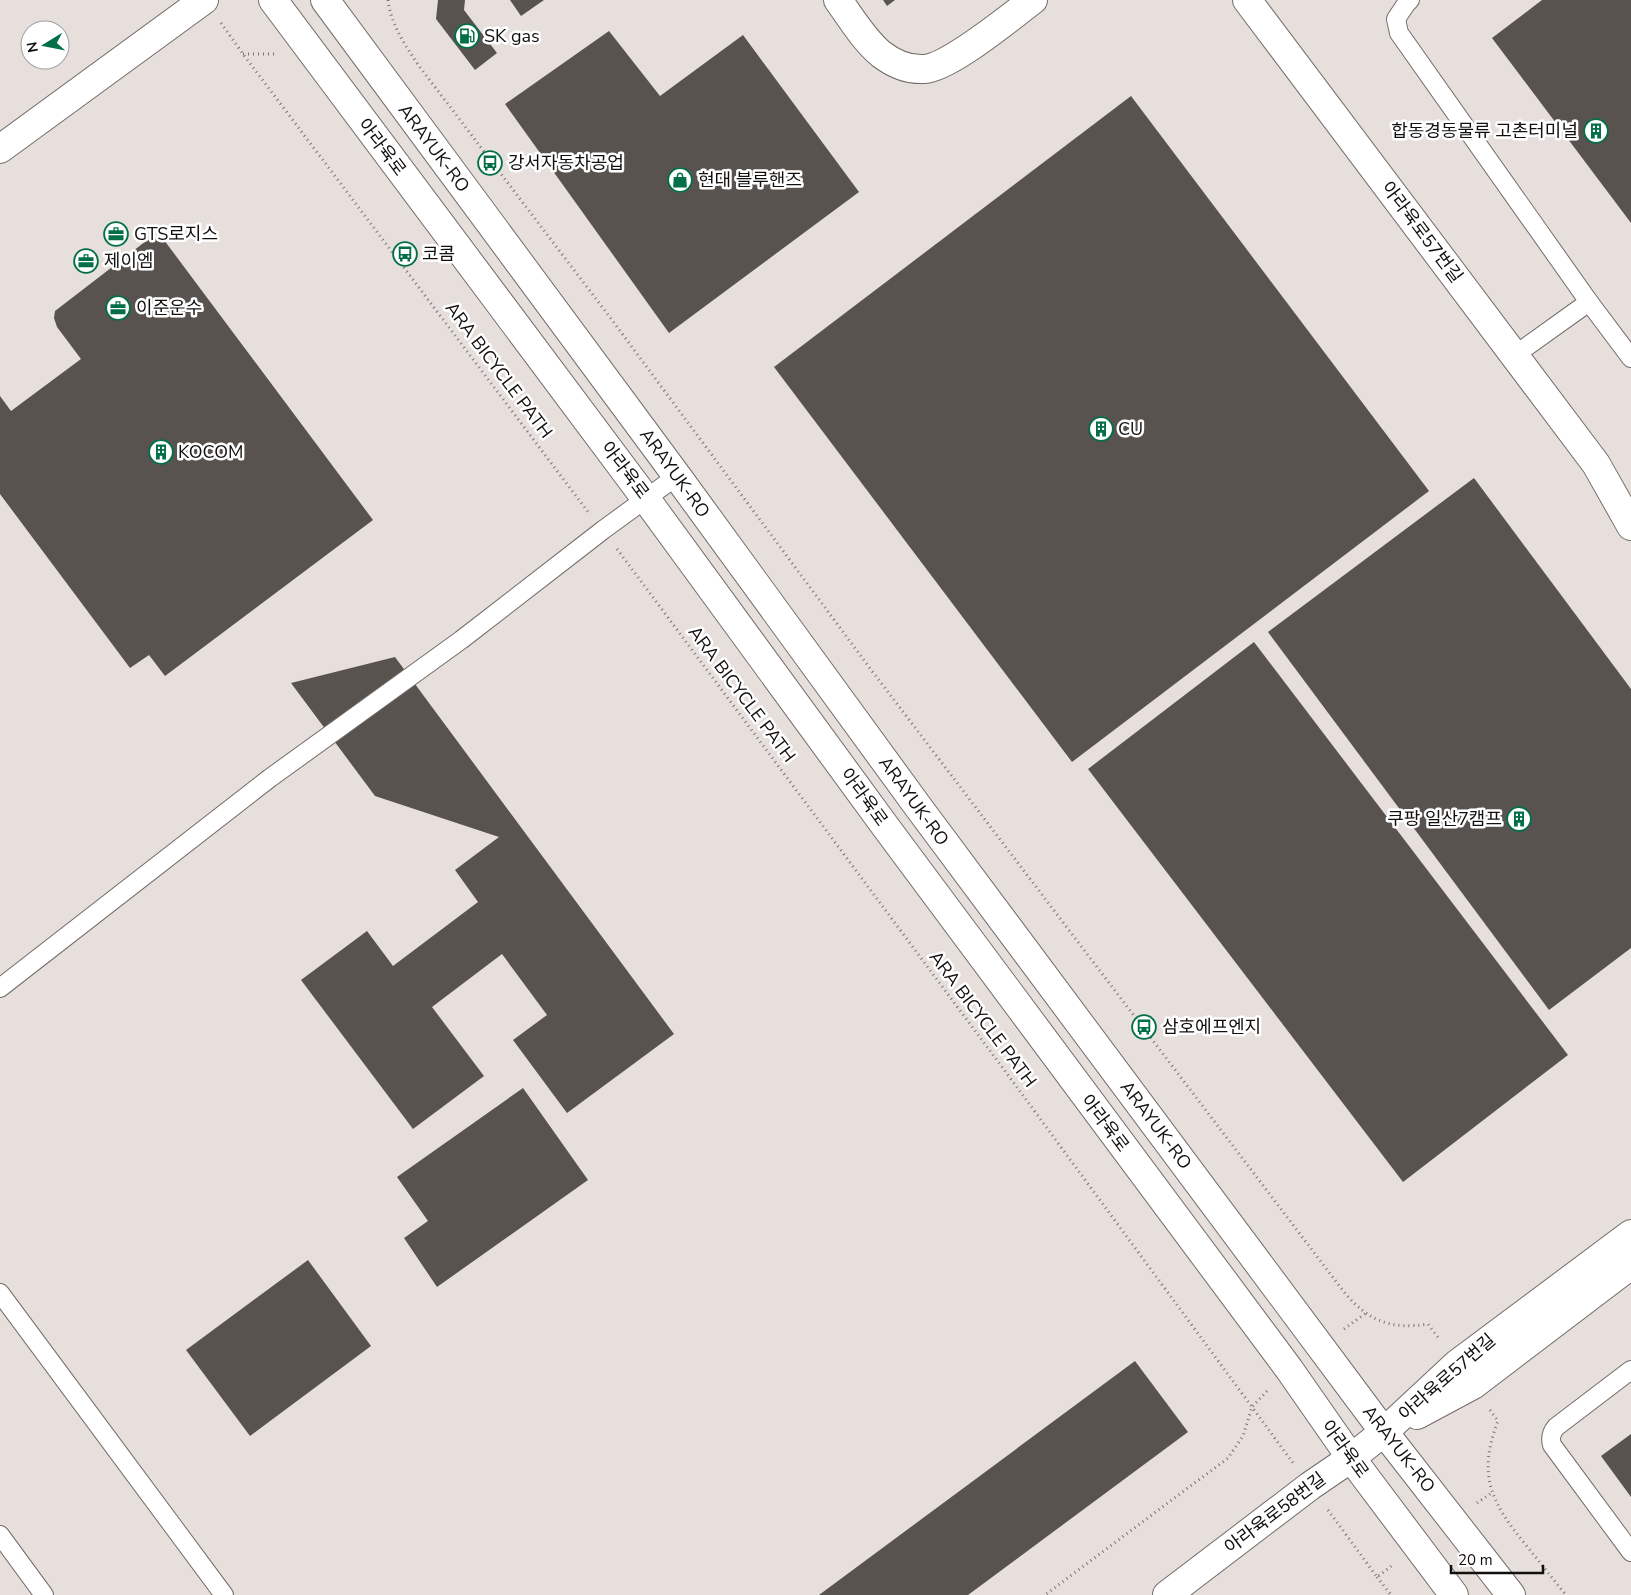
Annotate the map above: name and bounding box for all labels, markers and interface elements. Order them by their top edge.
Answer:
north arrow [20,20,70,70]
fuel station icon: SK gas [454,23,480,49]
place label: SK gas [484,24,540,48]
text: N [22,40,43,54]
street label: ARAYUK-RO [393,99,475,197]
street label: 아라육로 [352,113,412,181]
building icon: 합동경동물류 고촌터미널 [1583,118,1609,144]
place label: 합동경동물류 고촌터미널 [1391,119,1578,143]
bus stop icon: 강서자동차공업 [477,150,503,176]
place label: 강서자동차공업 [508,151,624,175]
shop icon: 현대 블루핸즈 [667,167,693,193]
place label: 현대 블루핸즈 [698,168,802,192]
street label: 아라육로57번길 [1376,176,1468,288]
office icon: GTS로지스 [103,221,129,247]
place label: GTS로지스 [134,222,218,246]
bus stop icon: 코콤 [392,241,418,267]
place label: 코콤 [422,242,455,266]
office icon: 제이엠 [73,248,99,274]
place label: 제이엠 [104,249,154,273]
office icon: 이준운수 [105,295,131,321]
place label: 이준운수 [136,296,202,320]
street label: ARA BICYCLE PATH [440,297,558,443]
building icon: CU [1088,416,1114,442]
place label: CU [1118,417,1143,441]
street label: ARAYUK-RO [634,424,716,522]
street label: 아라육로 [595,436,655,504]
building icon: KOCOM [148,439,174,465]
place label: KOCOM [178,440,243,464]
street label: ARA BICYCLE PATH [683,621,801,767]
street label: ARAYUK-RO [873,752,955,850]
street label: 아라육로 [835,763,893,831]
building icon: 쿠팡 일산7캠프 [1506,806,1532,832]
place label: 쿠팡 일산7캠프 [1387,807,1502,831]
street label: ARA BICYCLE PATH [924,946,1042,1092]
bus stop icon: 삼호에프엔지 [1131,1014,1157,1040]
place label: 삼호에프엔지 [1162,1015,1261,1039]
street label: ARAYUK-RO [1115,1076,1197,1174]
street label: 아라육로 [1075,1089,1135,1157]
street label: 아라육로57번길 [1393,1328,1501,1426]
street label: ARAYUK-RO [1357,1400,1441,1498]
street label: 아라육로 [1316,1415,1374,1483]
street label: 아라육로58번길 [1219,1467,1331,1559]
scale bar [1451,1542,1544,1574]
text: 20 m [1458,1550,1493,1570]

